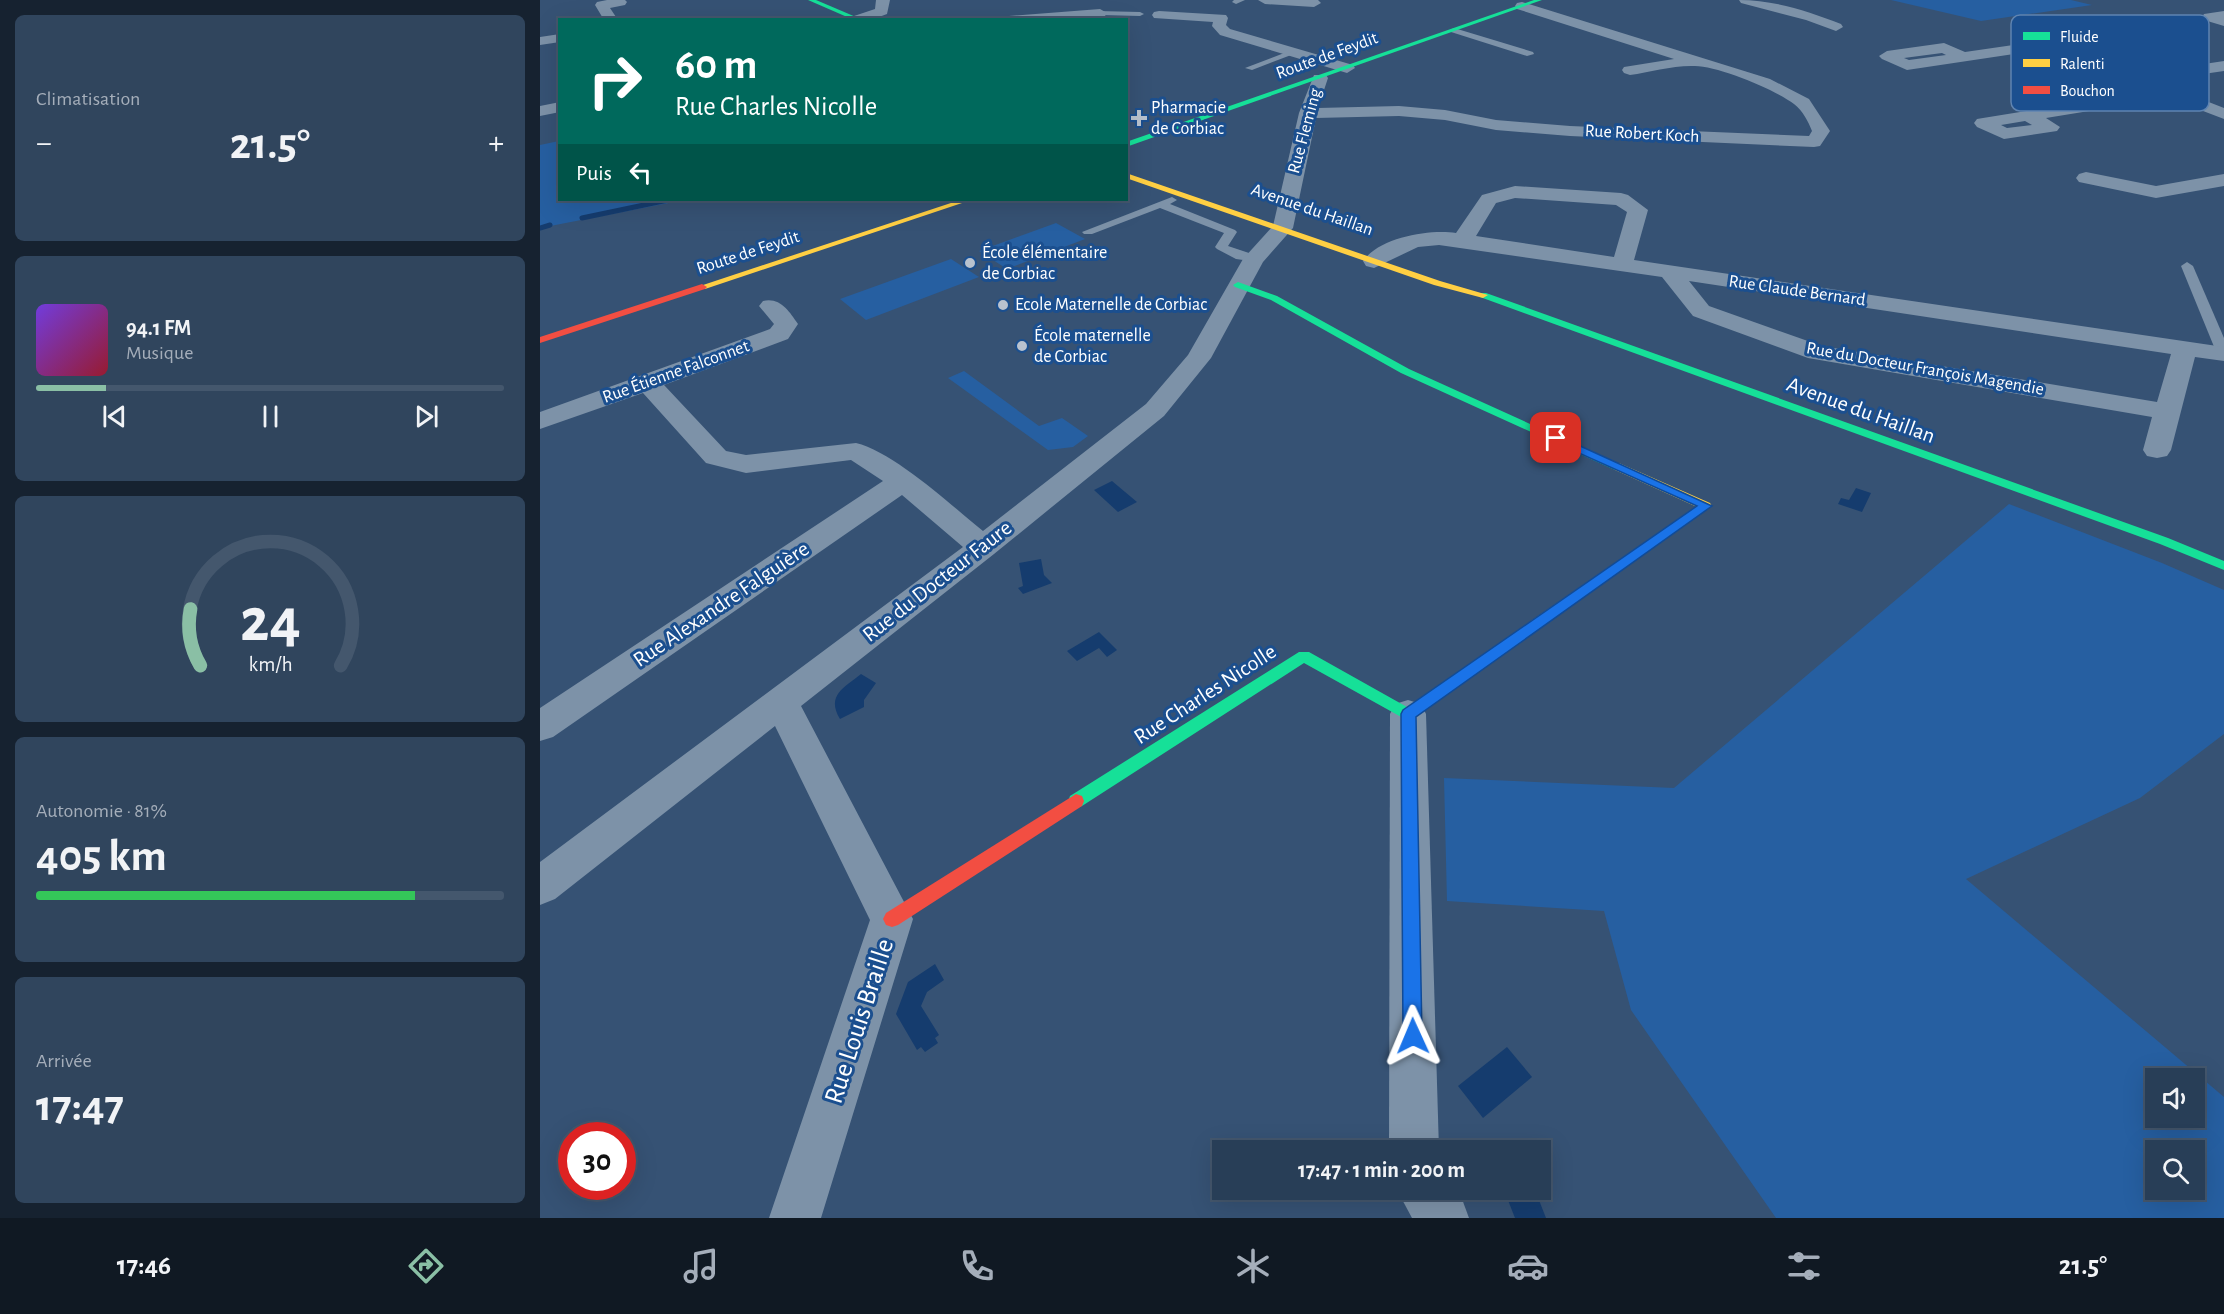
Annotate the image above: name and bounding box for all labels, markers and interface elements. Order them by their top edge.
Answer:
legend [2011,15,2209,111]
street label: Route de Feydit [1274,29,1381,83]
text: Fluide [2060,29,2099,45]
icon: right [576,42,654,120]
text: 60 m [675,44,757,86]
text: Ralenti [2060,56,2105,72]
text: Bouchon [2060,83,2115,99]
street label: Rue Fleming [1285,86,1325,176]
text: Climatisation [36,89,140,109]
text: Rue Charles Nicolle [675,93,877,120]
place label: Pharmacie de Corbiac [1151,99,1226,138]
marker: Pharmacie de Corbiac [1132,111,1146,125]
text: 21.5° [230,122,310,167]
street label: Rue Robert Koch [1584,122,1700,146]
text: − [36,127,52,160]
text: + [488,127,504,160]
icon: left [624,156,657,189]
text: Puis [576,162,612,184]
street label: Avenue du Haillan [1249,181,1375,239]
street label: Route de Feydit [694,228,802,278]
place label: École élémentaire de Corbiac [982,241,1107,283]
marker: École élémentaire de Corbiac [963,256,977,270]
street label: Rue Claude Bernard [1727,272,1867,310]
place label: Ecole Maternelle de Corbiac [1015,296,1207,314]
marker: Ecole Maternelle de Corbiac [996,298,1010,312]
text: 94.1 FM [126,317,191,339]
place label: École maternelle de Corbiac [1034,324,1151,366]
street label: Rue Étienne Falconnet [599,334,752,407]
marker: École maternelle de Corbiac [1015,339,1029,353]
street label: Rue du Docteur François Magendie [1805,339,2045,399]
text: Musique [126,343,193,363]
street label: Avenue du Haillan [1784,373,1938,447]
icon: previous [98,400,131,433]
icon: pause [254,400,287,433]
icon: next [410,400,443,433]
pin [1530,412,1581,463]
icon: arrive [1539,421,1572,454]
street label: Rue du Docteur Faure [858,516,1016,646]
street label: Rue Alexandre Falguière [629,537,813,671]
text: 24 [240,590,300,652]
street label: Rue Charles Nicolle [1130,640,1280,748]
text: km/h [248,654,292,675]
text: Autonomie · 81% [36,801,167,821]
text: 405 km [36,834,167,879]
street label: Rue Louis Braille [820,935,898,1107]
position arrow [1381,1004,1445,1068]
text: Arrivée [36,1051,92,1071]
map controls [2145,1068,2205,1200]
button: sound [2145,1068,2205,1128]
text: 17:47 [36,1084,124,1129]
speed limit sign: 30 [558,1122,636,1200]
button: search [2145,1140,2205,1200]
text: 17:47 · 1 min · 200 m [1298,1159,1465,1181]
icon: directions [405,1245,447,1287]
icon: music [680,1245,722,1287]
icon: phone [956,1245,998,1287]
icon: climate [1232,1245,1274,1287]
icon: car [1507,1245,1549,1287]
icon: filters [1783,1245,1825,1287]
text: 17:46 [117,1252,171,1279]
text: 21.5° [2059,1252,2107,1279]

